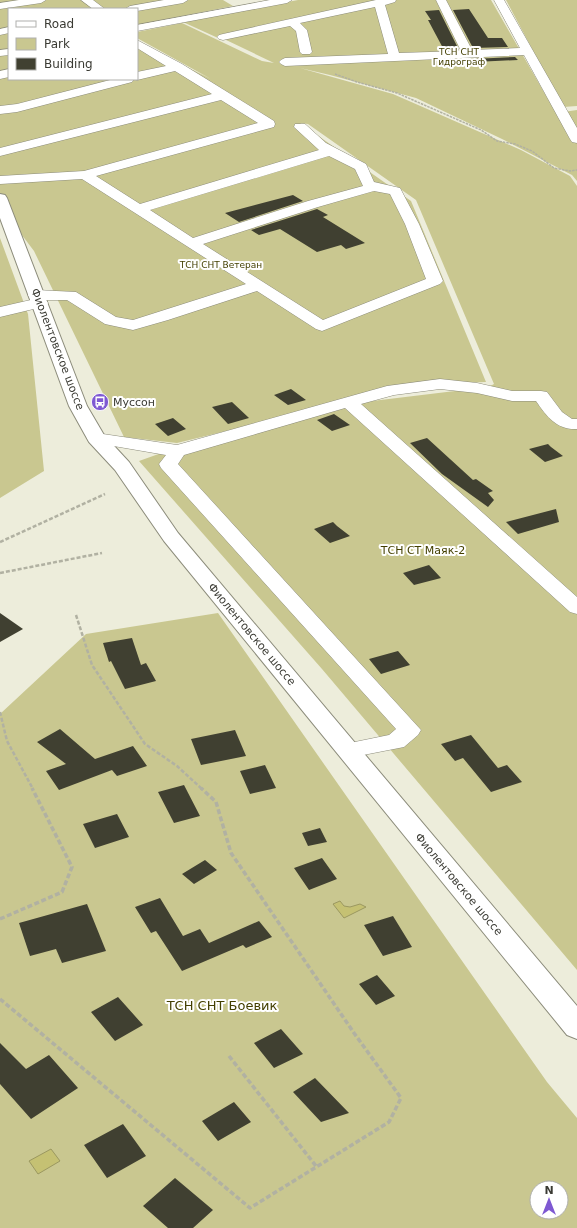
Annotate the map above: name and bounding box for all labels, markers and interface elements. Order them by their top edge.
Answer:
legend [8,8,138,80]
text: Road [44,17,74,31]
text: Park [44,37,70,51]
park label: ТСН СНТ Гидрограф [433,47,486,67]
text: Building [44,57,93,71]
park label: ТСН СНТ Ветеран [179,260,262,270]
street label: Фиолентовское шоссе [28,286,87,412]
bus stop icon: Муссон [90,392,110,412]
place label: Муссон [113,396,155,409]
park label: ТСН СТ Маяк-2 [380,544,465,557]
street label: Фиолентовское шоссе [205,581,298,688]
street label: Фиолентовское шоссе [412,831,505,938]
park label: ТСН СНТ Боевик [166,998,277,1013]
north arrow [529,1180,569,1220]
text: N [544,1184,554,1197]

